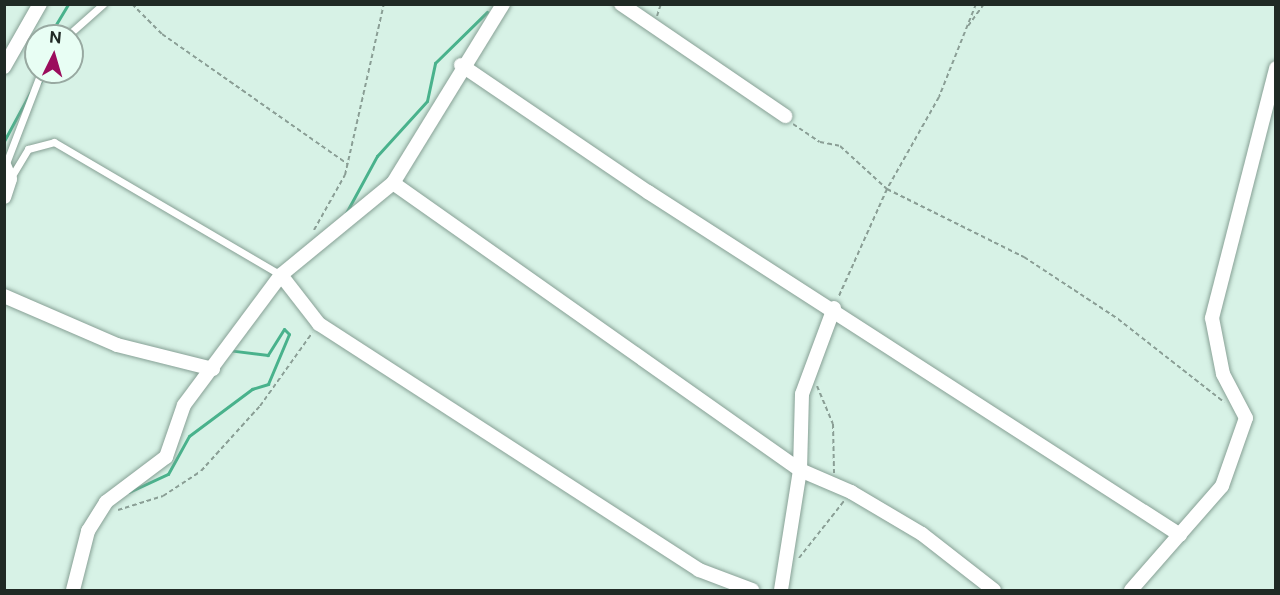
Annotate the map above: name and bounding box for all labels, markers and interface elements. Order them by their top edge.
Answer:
north arrow [24,24,84,84]
text: N [48,28,62,48]

